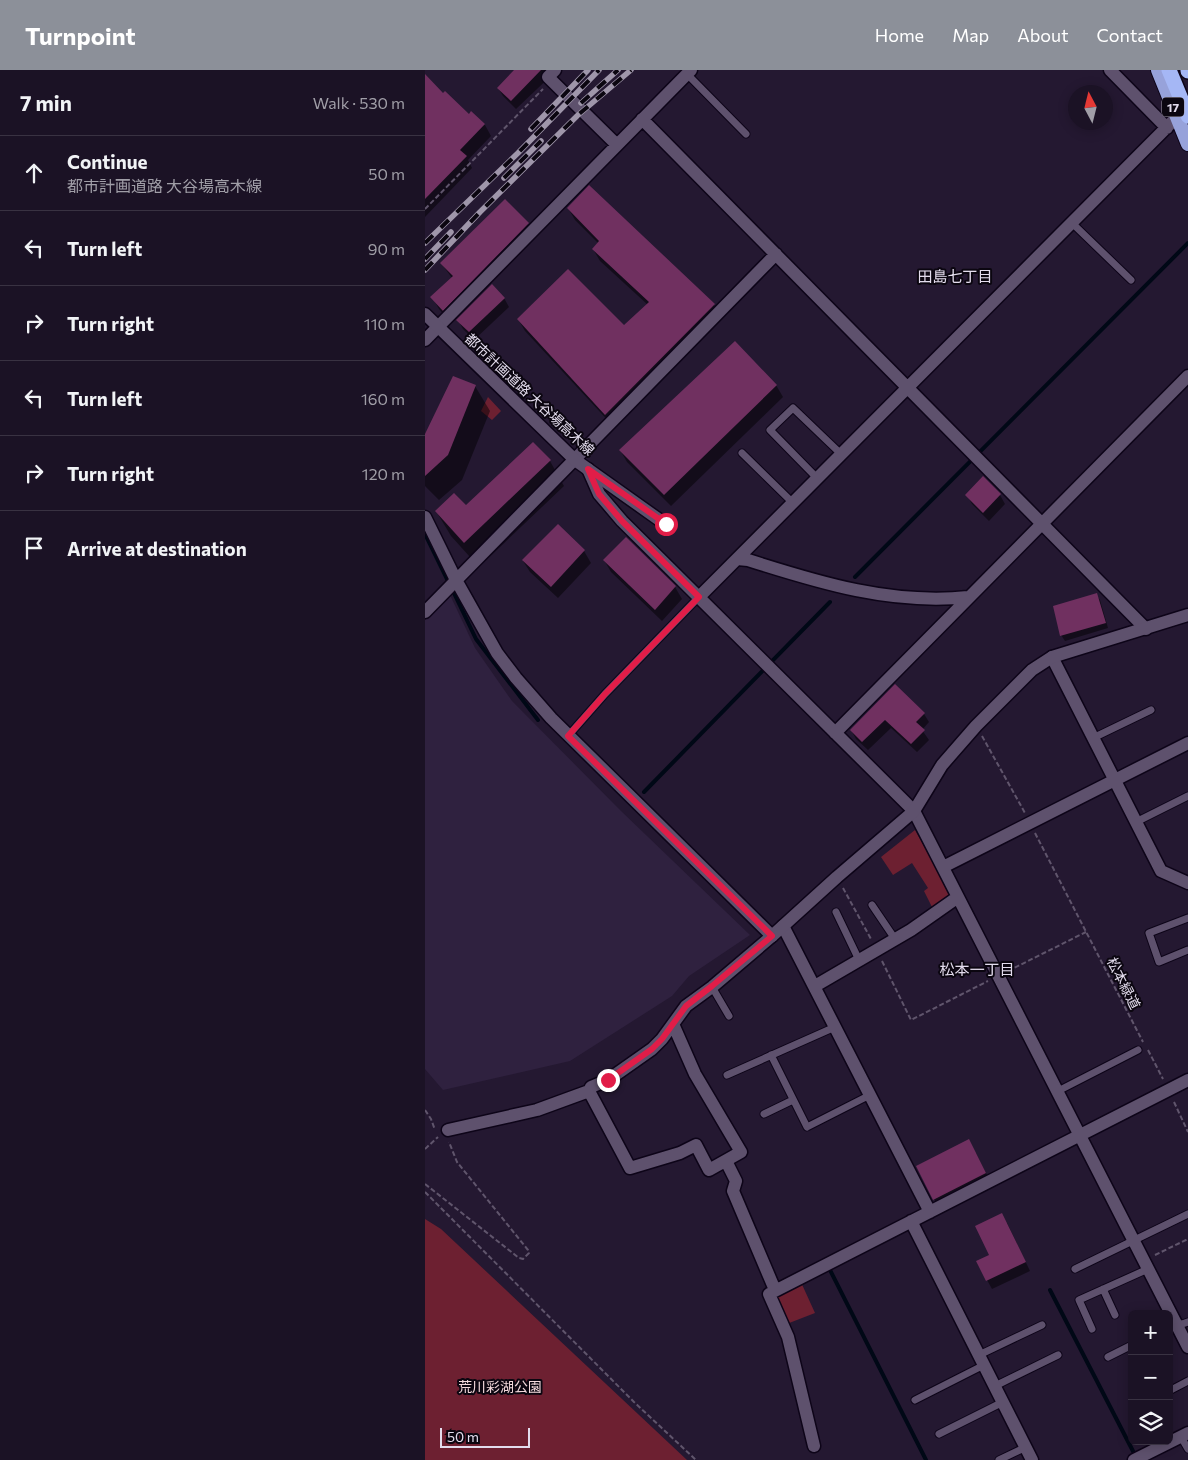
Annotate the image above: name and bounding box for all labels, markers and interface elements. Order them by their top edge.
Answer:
text: Turnpoint [25,21,136,50]
text: Home [875,24,924,46]
text: Map [952,24,989,46]
text: About [1017,24,1069,46]
text: Contact [1097,24,1163,46]
north arrow [1068,85,1113,130]
text: 7 min [20,90,72,115]
text: Walk · 530 m [313,93,405,112]
road number: 17 [1162,98,1184,116]
text: Continue [67,150,147,173]
icon: ahead [20,159,48,187]
text: 50 m [368,164,405,183]
text: 都市計画道路 大谷場高木線 [67,176,262,195]
icon: left [20,234,48,262]
text: Turn left [67,237,142,260]
text: 90 m [368,239,405,258]
district label: 田島七丁目 [917,267,993,285]
icon: right [20,309,48,337]
text: Turn right [67,312,154,335]
text: 110 m [364,314,405,333]
street label: 都市計画道路 大谷場高木線 [462,330,598,458]
icon: left [20,384,48,412]
text: Turn left [67,387,142,410]
text: 160 m [361,389,405,408]
icon: right [20,459,48,487]
text: Turn right [67,462,154,485]
text: 120 m [362,464,405,483]
route start [655,513,678,536]
icon: arrive [20,534,48,562]
text: Arrive at destination [67,537,247,560]
street label: 松本緑道 [1104,954,1144,1012]
district label: 松本一丁目 [939,960,1015,978]
route end [597,1069,620,1092]
map controls [1128,1310,1173,1445]
button: + [1128,1310,1173,1355]
button: − [1128,1355,1173,1400]
park label: 荒川彩湖公園 [458,1378,542,1395]
button: layers [1128,1400,1173,1445]
scale bar [440,1425,530,1448]
text: 50 m [447,1428,479,1445]

